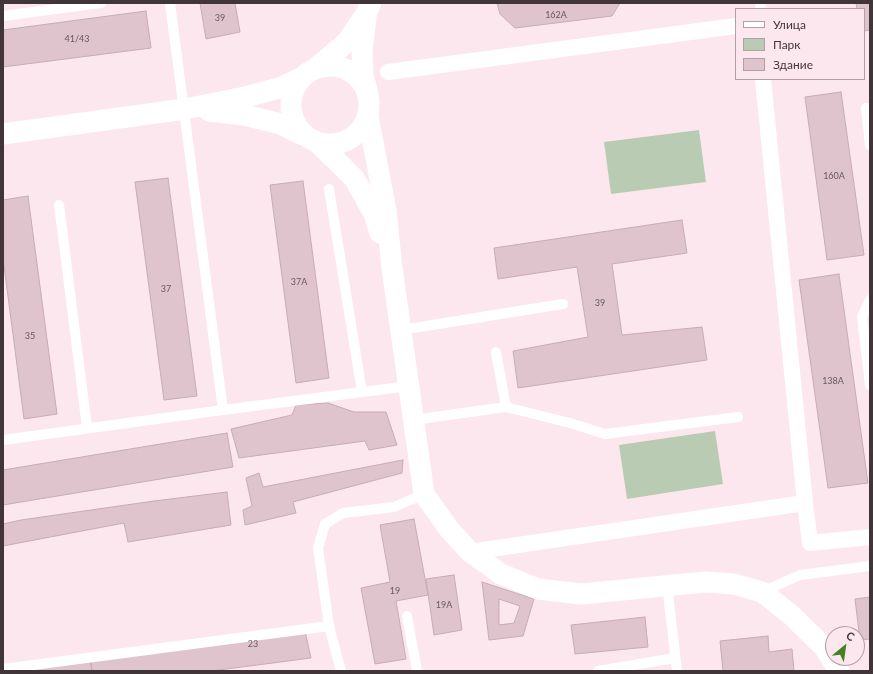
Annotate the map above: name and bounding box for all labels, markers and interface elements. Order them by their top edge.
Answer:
legend [735,8,865,80]
house number: 162А [545,10,567,20]
house number: 39 [215,13,225,23]
text: Улица [773,17,806,32]
house number: 41/43 [65,34,89,44]
text: Парк [773,37,801,52]
text: Здание [773,57,813,72]
house number: 160А [823,171,845,181]
house number: 37А [291,277,307,287]
house number: 37 [161,284,171,294]
house number: 39 [595,298,605,308]
house number: 35 [25,331,35,341]
house number: 138А [822,376,844,386]
house number: 19 [390,586,400,596]
house number: 19А [436,600,452,610]
north arrow [825,626,865,666]
text: С [844,628,857,643]
house number: 23 [248,639,258,649]

